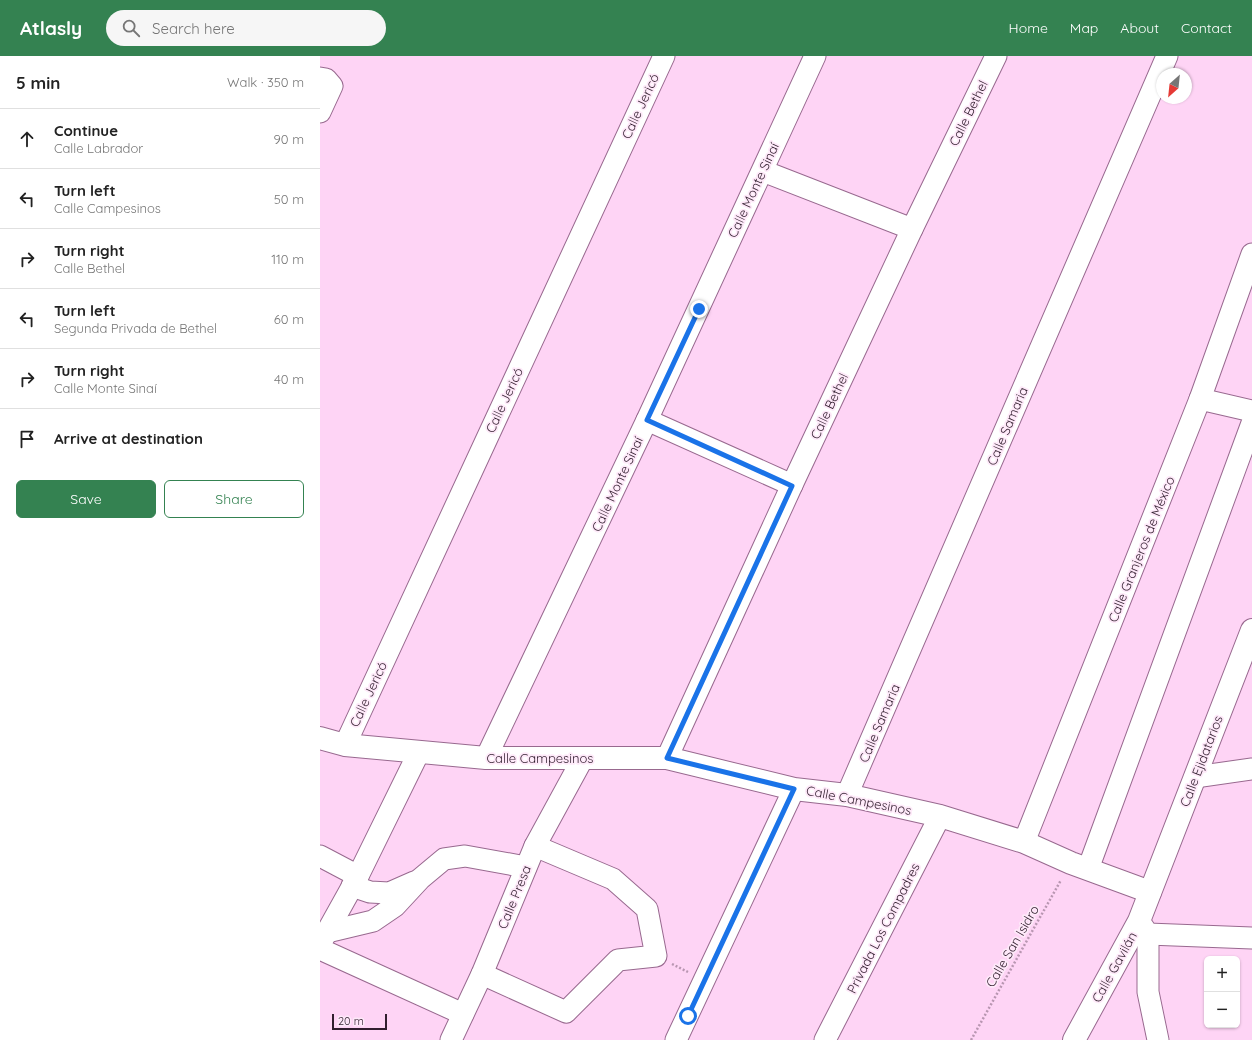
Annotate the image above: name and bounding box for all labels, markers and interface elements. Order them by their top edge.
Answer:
search box [106,10,386,46]
text: Atlasly [20,16,82,40]
icon: search [120,17,142,39]
text: Search here [152,19,235,38]
text: Home [1009,19,1048,37]
text: Map [1070,19,1098,37]
text: About [1120,19,1159,37]
text: Contact [1181,19,1232,37]
north arrow [1156,68,1192,104]
street label: Calle Jericó [618,71,662,141]
text: 5 min [16,72,60,93]
text: Walk · 350 m [227,74,304,90]
street label: Calle Bethel [945,78,991,148]
text: Continue [54,121,118,140]
icon: ahead [16,128,38,150]
text: 90 m [274,131,304,147]
text: Calle Labrador [54,140,143,156]
street label: Calle Monte Sinaí [724,140,782,240]
text: Turn left [54,181,116,200]
icon: left [16,188,38,210]
text: 50 m [274,191,304,207]
text: Calle Campesinos [54,200,161,216]
text: Turn right [54,241,125,260]
icon: right [16,248,38,270]
text: 110 m [271,251,304,267]
text: Calle Bethel [54,260,125,276]
route end [690,300,708,318]
text: Turn left [54,301,116,320]
icon: left [16,308,38,330]
text: 60 m [274,311,304,327]
text: Segunda Privada de Bethel [54,320,217,336]
text: Turn right [54,361,125,380]
street label: Calle Jericó [482,365,526,435]
icon: right [16,368,38,390]
street label: Calle Bethel [807,370,851,442]
text: 40 m [274,371,304,387]
text: Calle Monte Sinaí [54,380,157,396]
street label: Calle Samaria [983,384,1031,468]
icon: arrive [16,428,38,450]
text: Arrive at destination [54,429,203,448]
street label: Calle Monte Sinaí [588,434,646,534]
street label: Calle Granjeros de México [1104,474,1178,624]
button: Save [16,480,156,518]
button: Share [164,480,304,518]
street label: Calle Jericó [346,659,390,729]
street label: Calle Samaria [855,681,903,765]
street label: Calle Ejidatarios [1176,713,1226,809]
street label: Calle Campesinos [487,750,593,766]
street label: Calle Campesinos [805,782,913,818]
street label: Privada Los Compadres [843,860,923,996]
street label: Calle Presa [494,863,534,931]
street label: Calle San Isidro [982,902,1042,990]
street label: Calle Gavilán [1088,929,1140,1005]
map controls [1204,956,1240,1028]
button: + [1204,956,1240,992]
button: − [1204,992,1240,1028]
route start [679,1007,697,1025]
scale bar [332,1012,387,1031]
text: 20 m [338,1014,364,1028]

